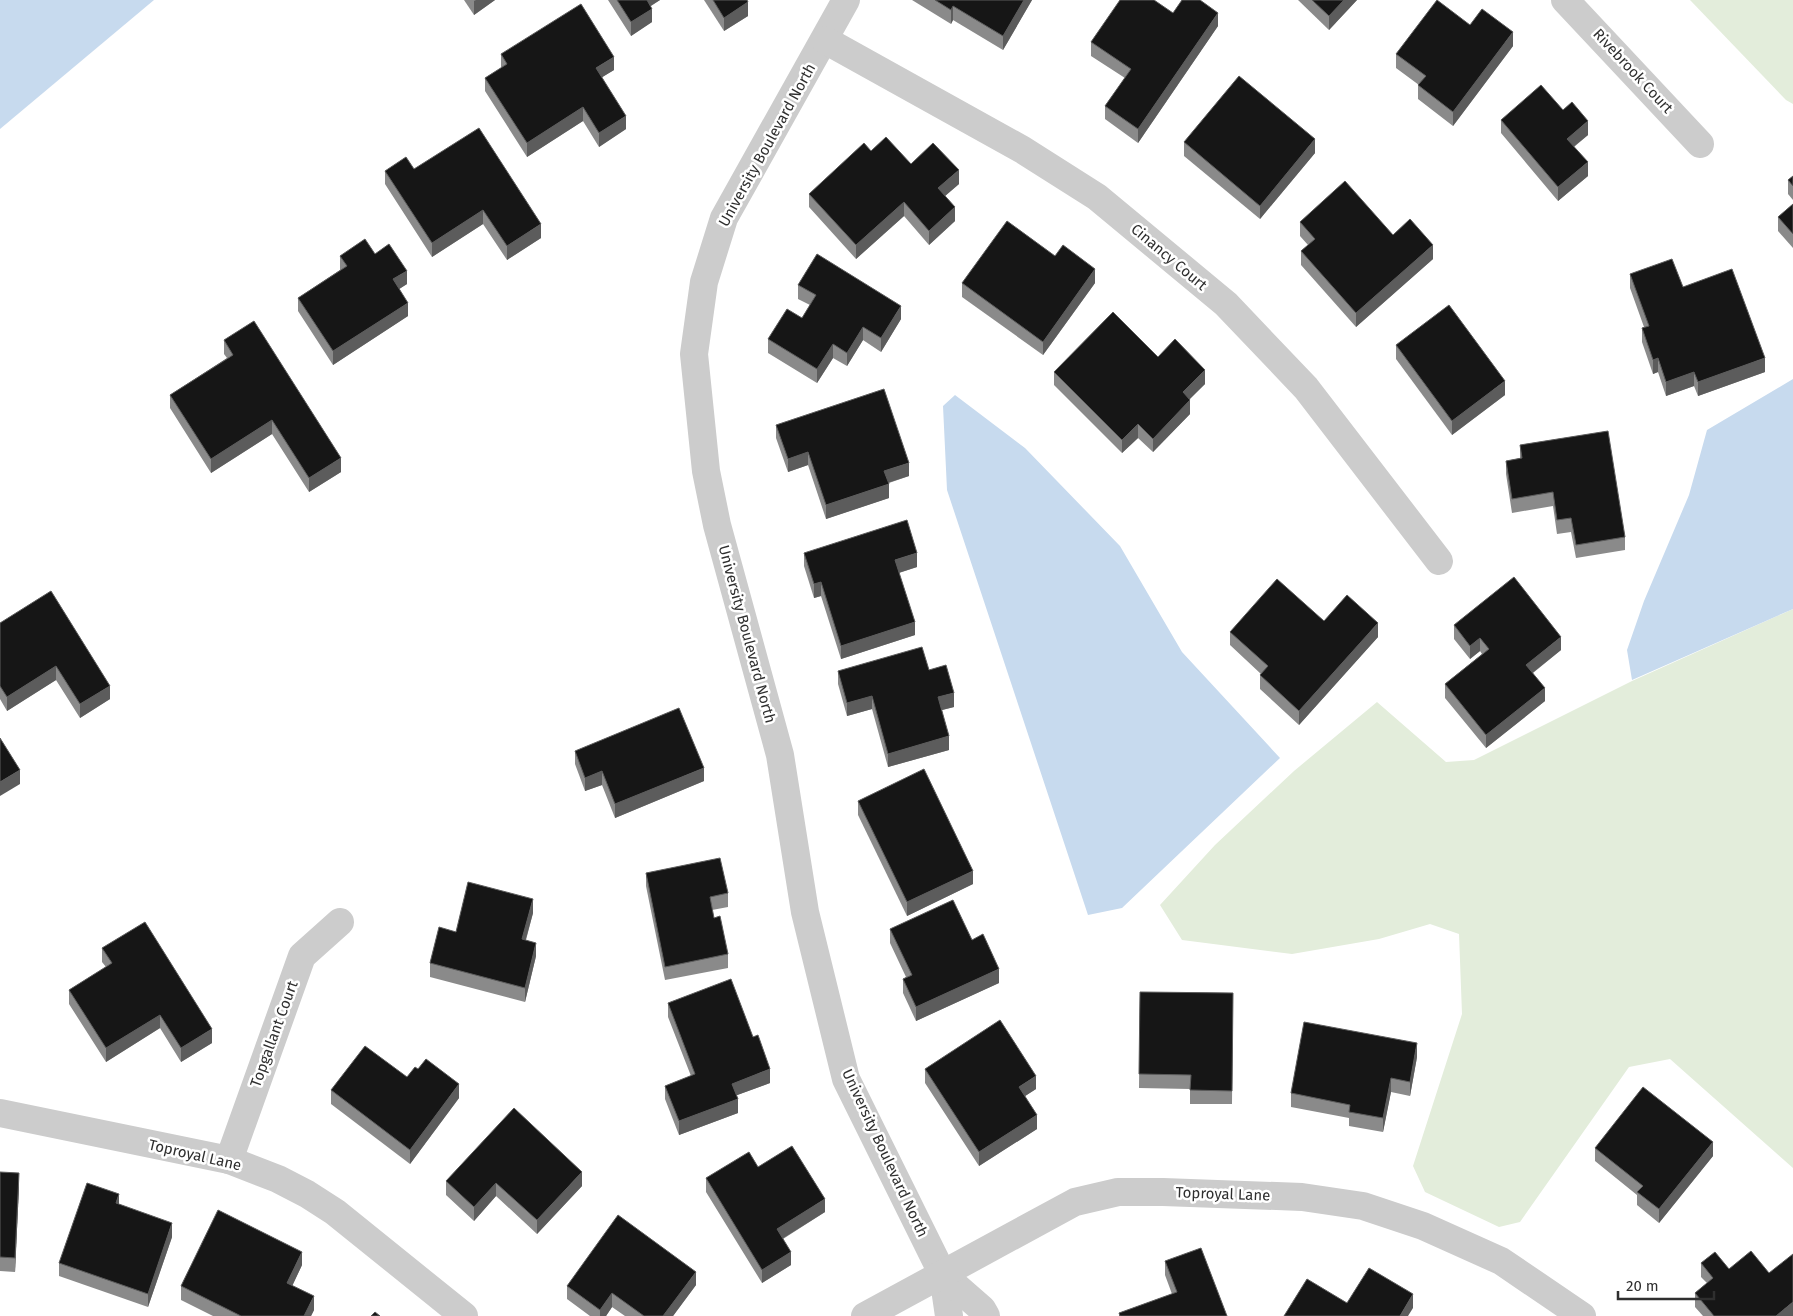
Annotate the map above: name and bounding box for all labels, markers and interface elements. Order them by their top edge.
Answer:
street label: Rivebrook Court [1589,25,1677,117]
street label: University Boulevard North [715,60,819,230]
street label: Cinancy Court [1127,220,1211,294]
street label: University Boulevard North [715,543,779,725]
street label: Topgallant Court [246,978,302,1090]
street label: University Boulevard North [838,1066,932,1240]
street label: Toproyal Lane [147,1136,243,1174]
street label: Toproyal Lane [1175,1183,1271,1205]
scale bar [1618,1268,1714,1300]
text: 20 m [1626,1277,1659,1295]

